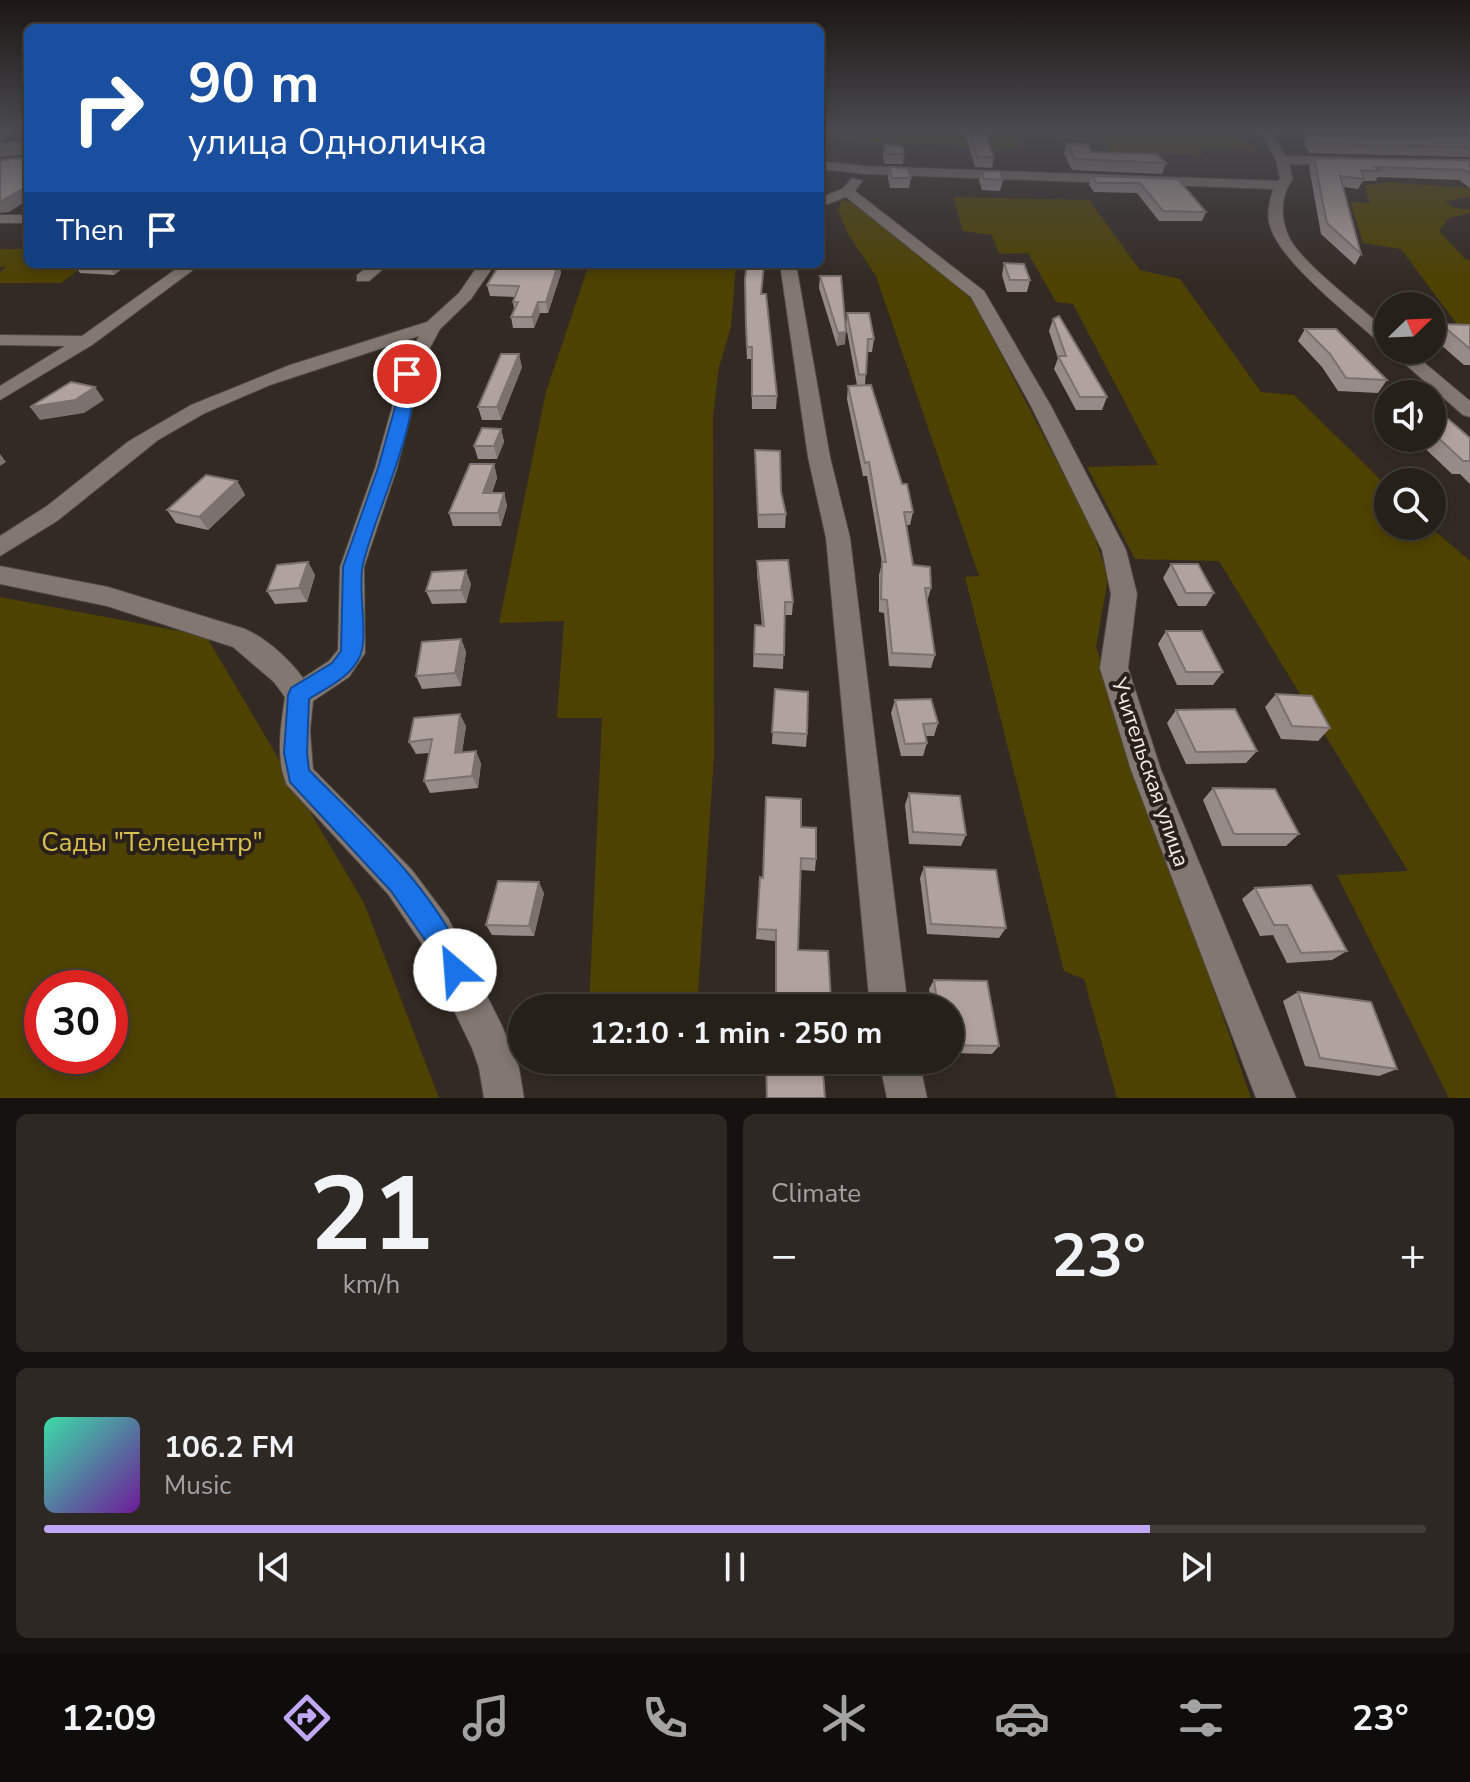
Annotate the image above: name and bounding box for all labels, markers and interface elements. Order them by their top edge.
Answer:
text: 90 m [188,45,319,122]
icon: right [56,56,160,160]
text: улица Одноличка [188,118,487,167]
icon: arrive [140,208,184,252]
text: Then [56,210,124,251]
north arrow [1374,292,1446,364]
map controls [1374,292,1446,540]
pin [373,340,441,408]
icon: arrive [385,352,429,396]
button: sound [1374,380,1446,452]
button: search [1374,468,1446,540]
street label: Учительская улица [1103,673,1196,871]
park label: Сады "Телецентр" [41,825,263,860]
position arrow [413,928,497,1012]
speed limit sign: 30 [24,970,128,1074]
text: 12:10 · 1 min · 250 m [590,1013,882,1054]
text: 21 [309,1144,434,1286]
text: Climate [771,1176,861,1211]
text: 23° [1051,1215,1146,1297]
text: − [771,1226,797,1286]
text: + [1400,1226,1426,1286]
text: km/h [343,1267,400,1302]
text: 106.2 FM [164,1427,294,1468]
text: Music [164,1468,231,1503]
icon: previous [252,1545,296,1589]
icon: pause [713,1545,757,1589]
icon: next [1174,1545,1218,1589]
icon: directions [279,1690,335,1746]
icon: music [458,1690,514,1746]
icon: phone [637,1690,693,1746]
icon: climate [816,1690,872,1746]
icon: car [994,1690,1050,1746]
icon: filters [1173,1690,1229,1746]
text: 12:09 [61,1694,157,1743]
text: 23° [1352,1694,1409,1743]

